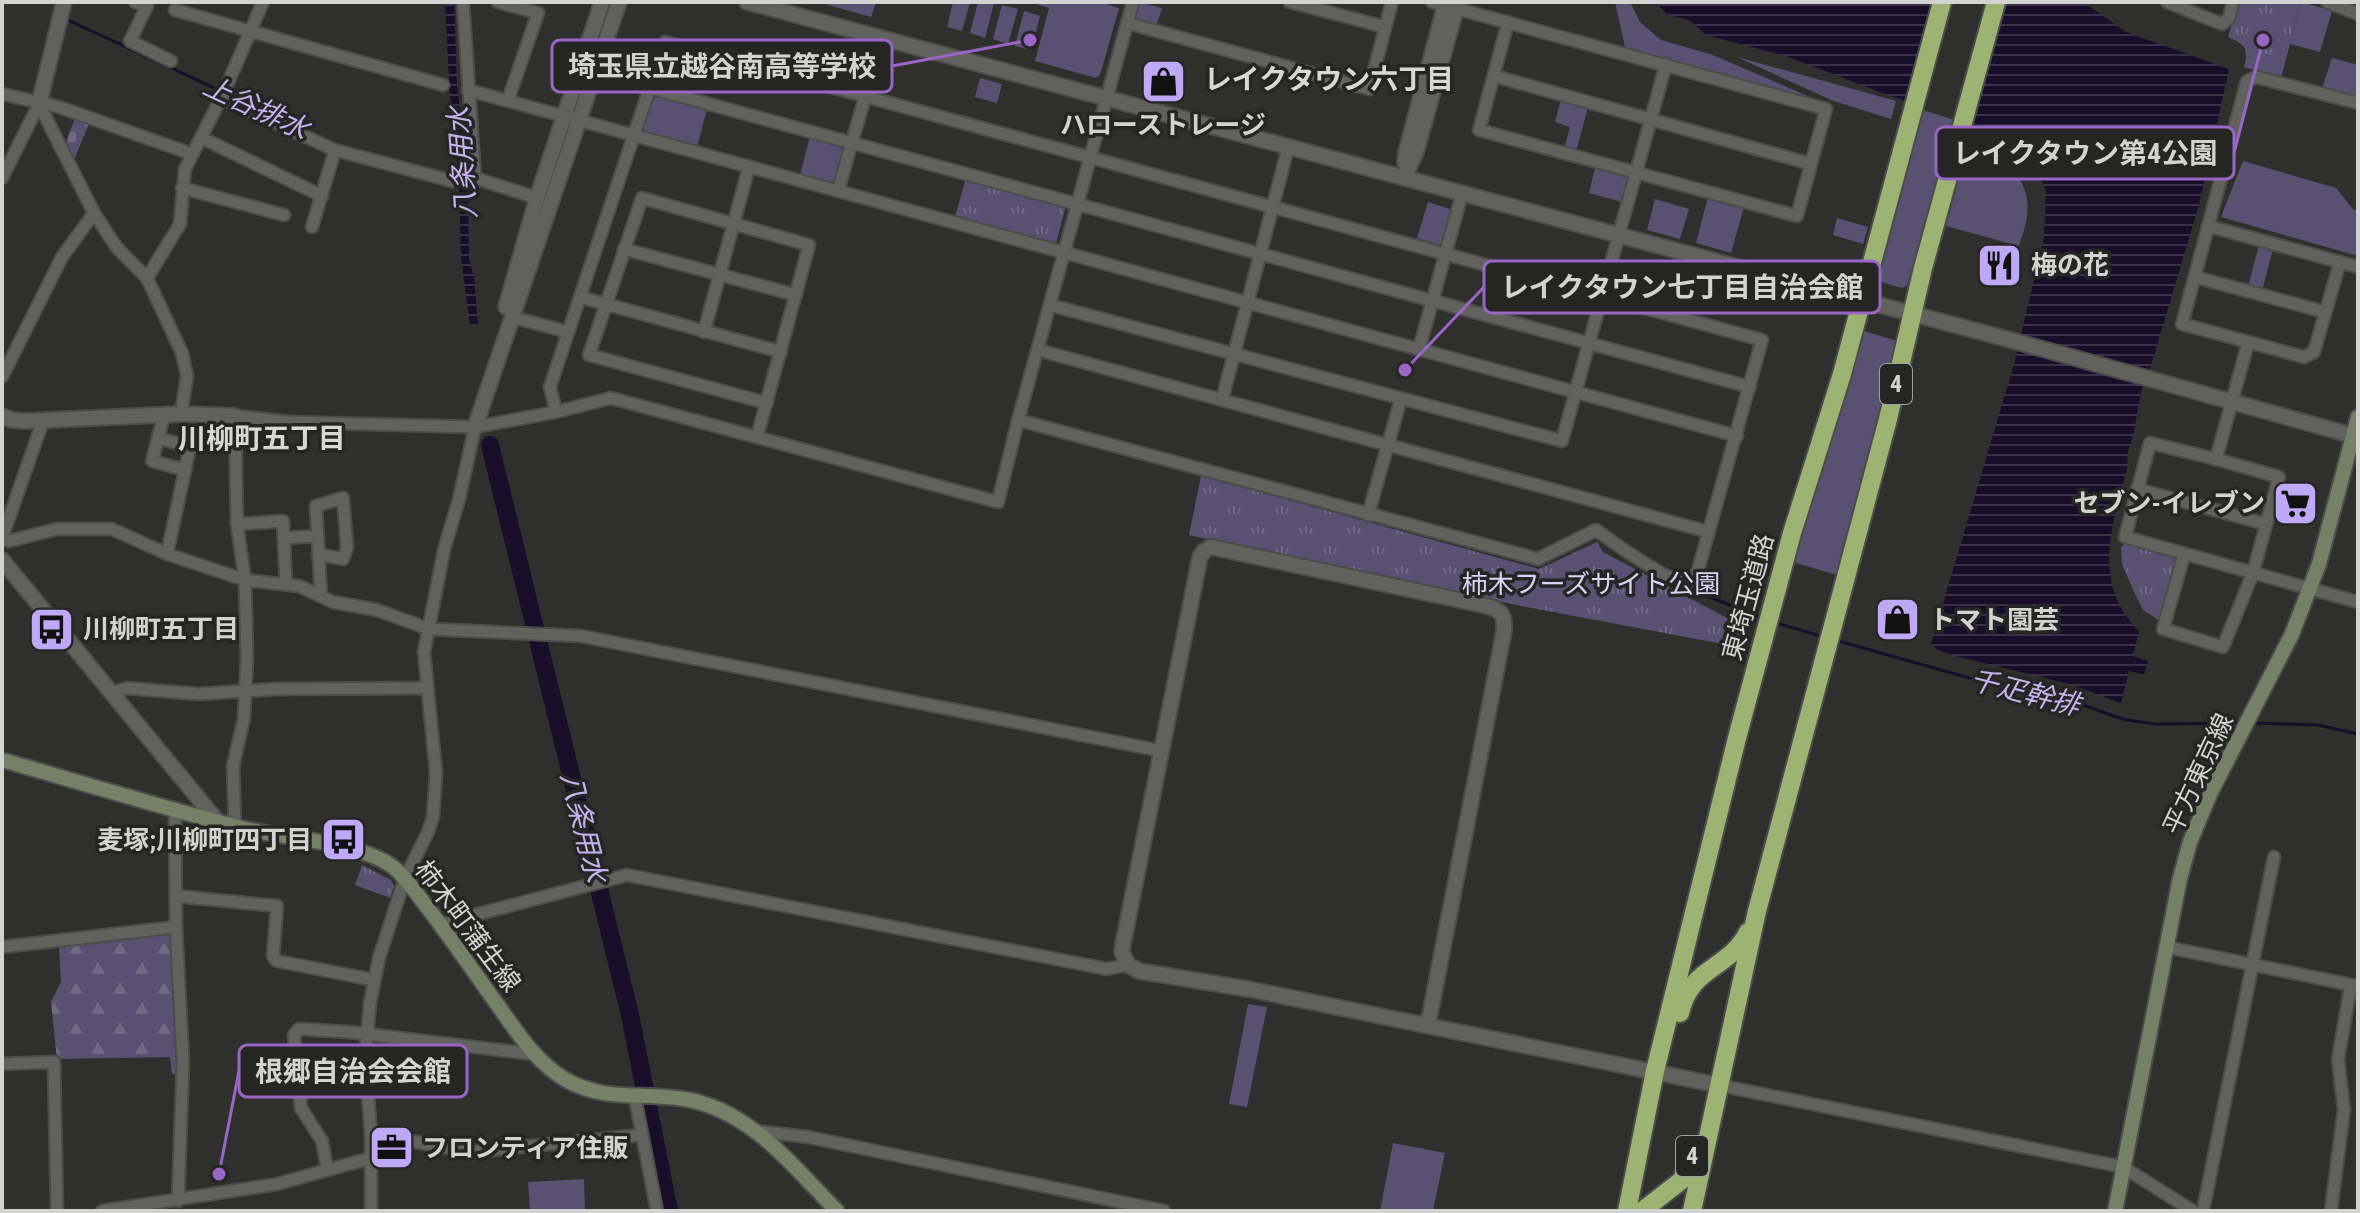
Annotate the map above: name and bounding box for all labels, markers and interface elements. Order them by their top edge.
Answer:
callout: 埼玉県立越谷南高等学校 [552,40,892,92]
text: 埼玉県立越谷南高等学校 [568,50,876,83]
shop icon: ハローストレージ [1139,58,1187,106]
district label: レイクタウン六丁目 [1204,63,1454,96]
water label: 上谷排水 [198,69,316,147]
water label: 八条用水 [442,103,483,220]
place label: ハローストレージ [1060,110,1266,140]
callout: レイクタウン第4公園 [1936,127,2234,179]
text: レイクタウン第4公園 [1953,137,2217,170]
restaurant icon: 梅の花 [1976,241,2024,289]
place label: 梅の花 [2031,250,2109,280]
callout: レイクタウン七丁目自治会館 [1484,261,1880,313]
text: レイクタウン七丁目自治会館 [1501,271,1863,304]
road number: 4 [1880,364,1912,404]
district label: 川柳町五丁目 [178,422,346,455]
supermarket icon: セブン-イレブン [2272,479,2320,527]
place label: セブン-イレブン [2074,488,2265,518]
street label: 東埼玉道路 [1717,530,1779,664]
park label: 柿木フーズサイト公園 [1462,569,1720,599]
shop icon: トマト園芸 [1874,596,1922,644]
bus stop icon: 川柳町五丁目 [28,605,76,653]
place label: トマト園芸 [1929,605,2059,635]
place label: 川柳町五丁目 [83,614,239,644]
water label: 千疋幹排 [1967,663,2087,723]
street label: 平方東京線 [2157,709,2239,839]
water label: 八条用水 [554,769,614,888]
bus stop icon: 麦塚;川柳町四丁目 [319,816,367,864]
place label: 麦塚;川柳町四丁目 [97,825,312,855]
street label: 柿木町蒲生線 [409,855,527,997]
callout: 根郷自治会会館 [239,1045,467,1097]
text: 根郷自治会会館 [255,1055,451,1088]
office icon: フロンティア住販 [367,1124,415,1172]
place label: フロンティア住販 [422,1133,628,1163]
road number: 4 [1676,1136,1708,1176]

